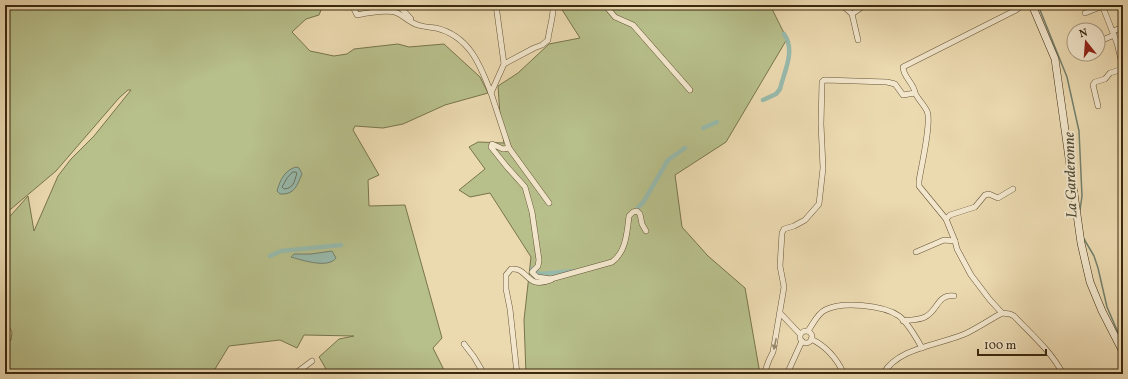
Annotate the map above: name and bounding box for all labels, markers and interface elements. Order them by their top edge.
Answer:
north arrow [1066,22,1106,62]
text: N [1077,26,1090,42]
water label: La Garderonne [1059,131,1083,218]
scale bar [978,331,1046,357]
one-way arrow [771,338,777,351]
text: 100 m [984,338,1017,354]

